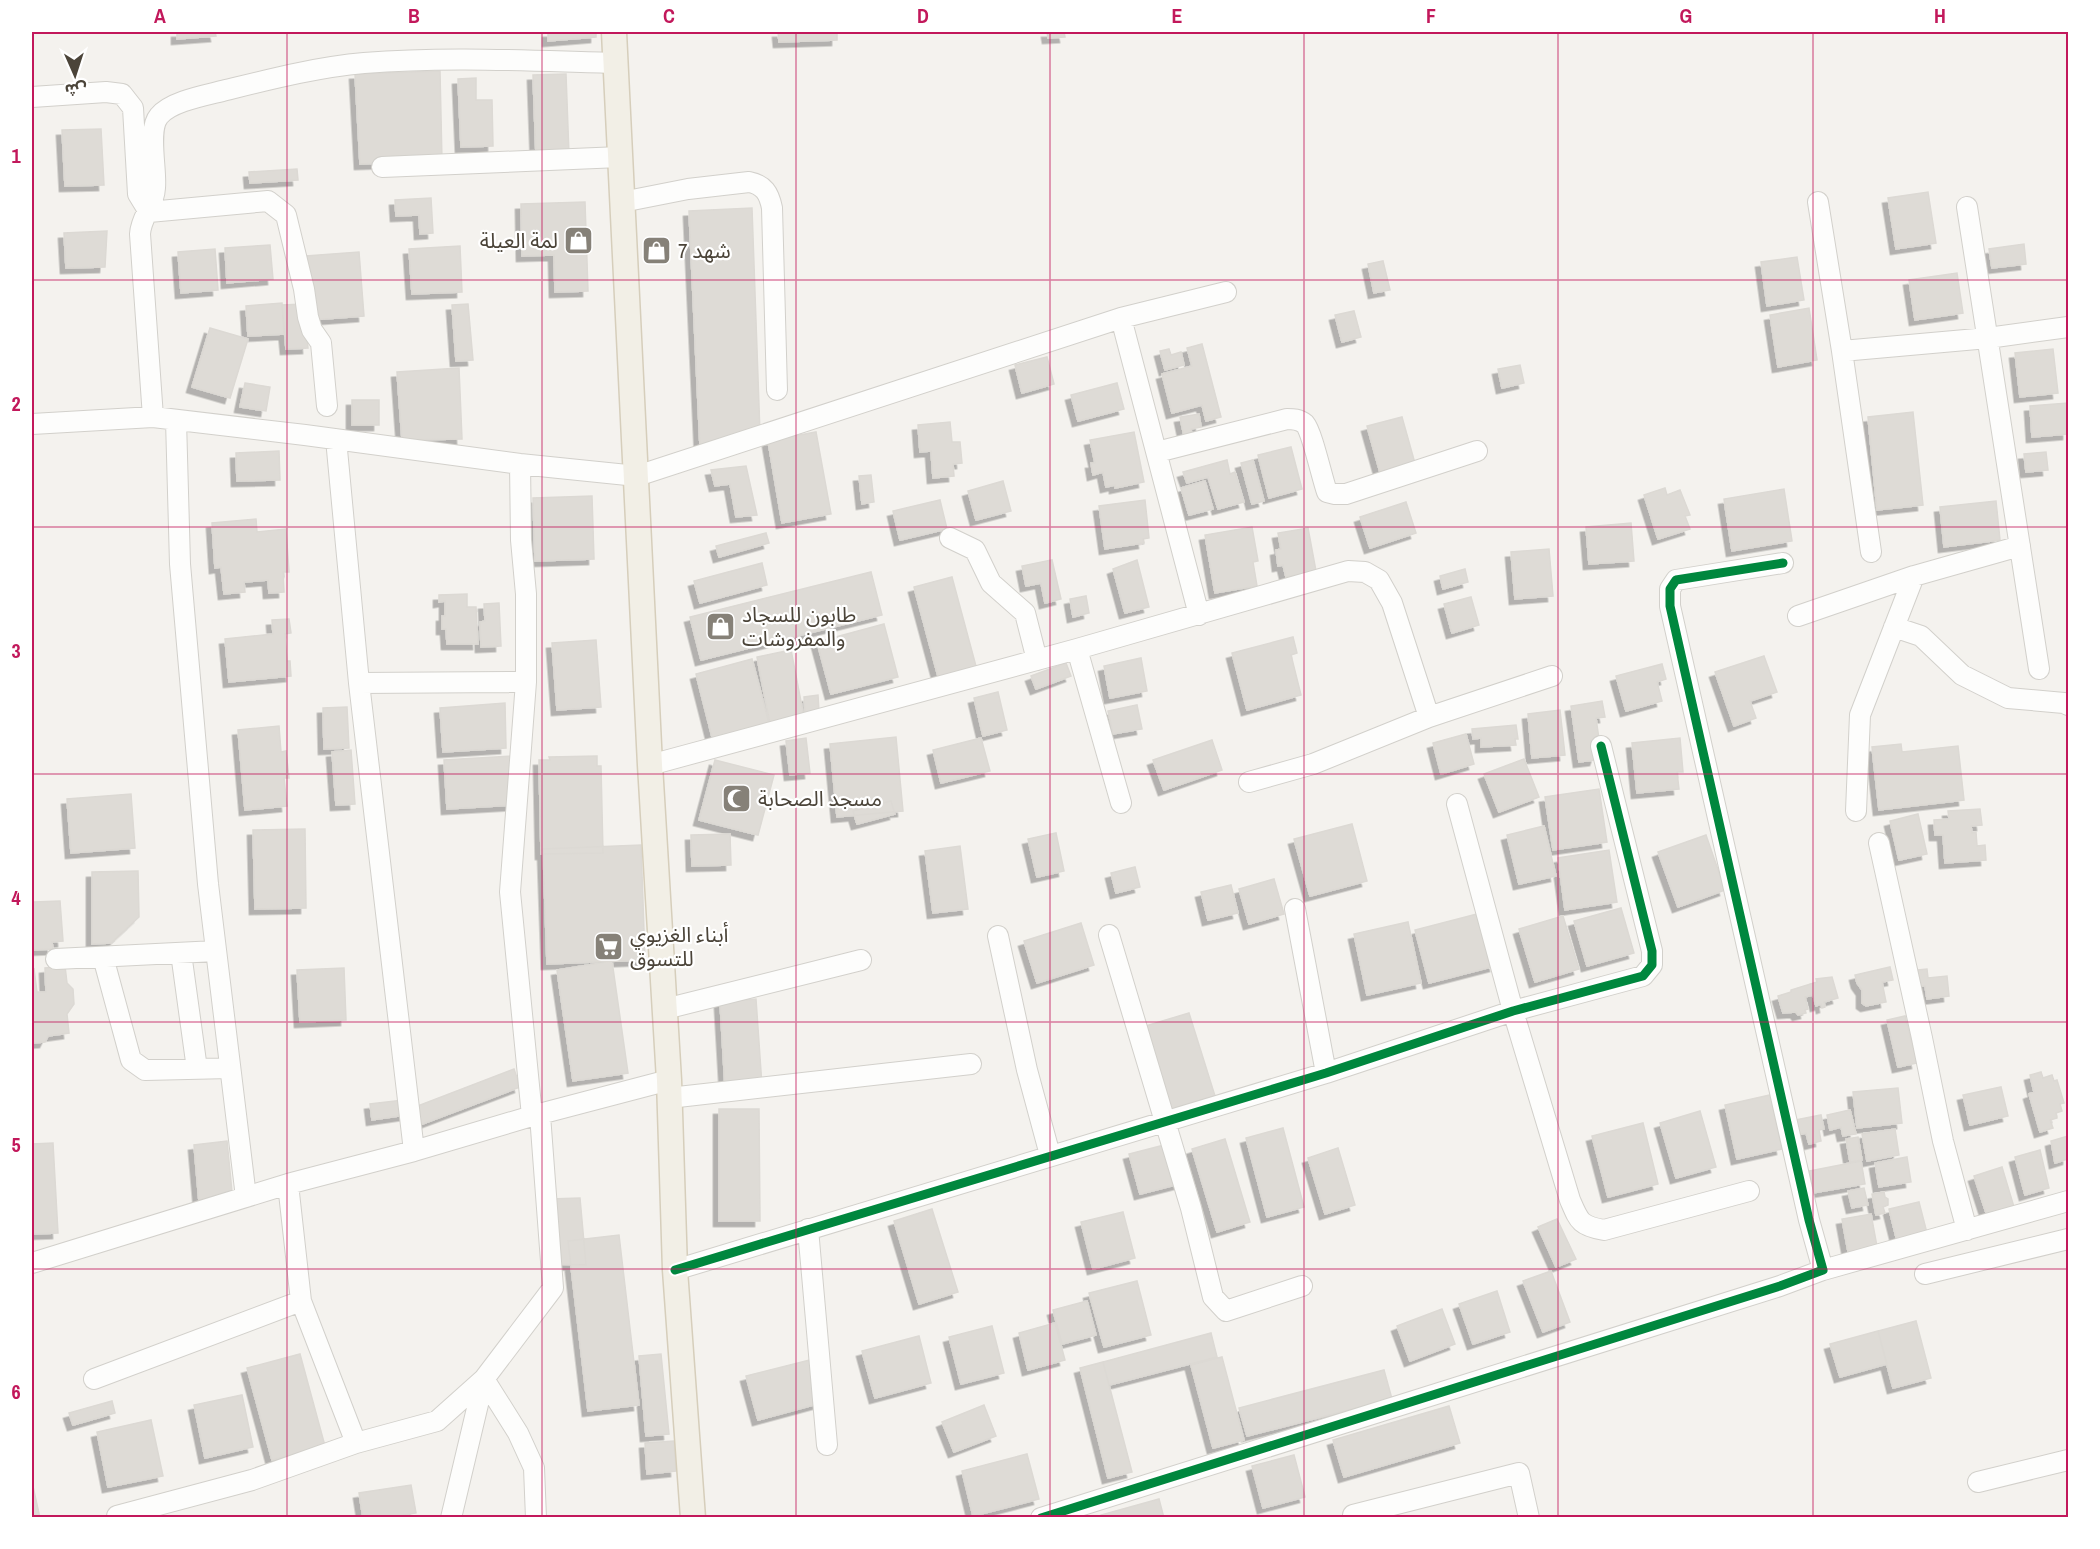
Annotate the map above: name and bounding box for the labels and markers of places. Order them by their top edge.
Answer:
shop icon: لمة العيلة [563,224,595,256]
place label: لمة العيلة [480,226,558,255]
shop icon: شهد 7 [641,234,673,266]
place label: شهد 7 [678,236,731,265]
place label: طابون للسجاد والمفروشات [742,600,856,653]
shop icon: طابون للسجاد والمفروشات [705,610,737,642]
mosque icon: مسجد الصحابة [721,782,753,814]
place label: مسجد الصحابة [758,784,882,813]
place label: أبناء الغزيوي للتسوق [630,920,729,973]
supermarket icon: أبناء الغزيوي للتسوق [593,930,625,962]

